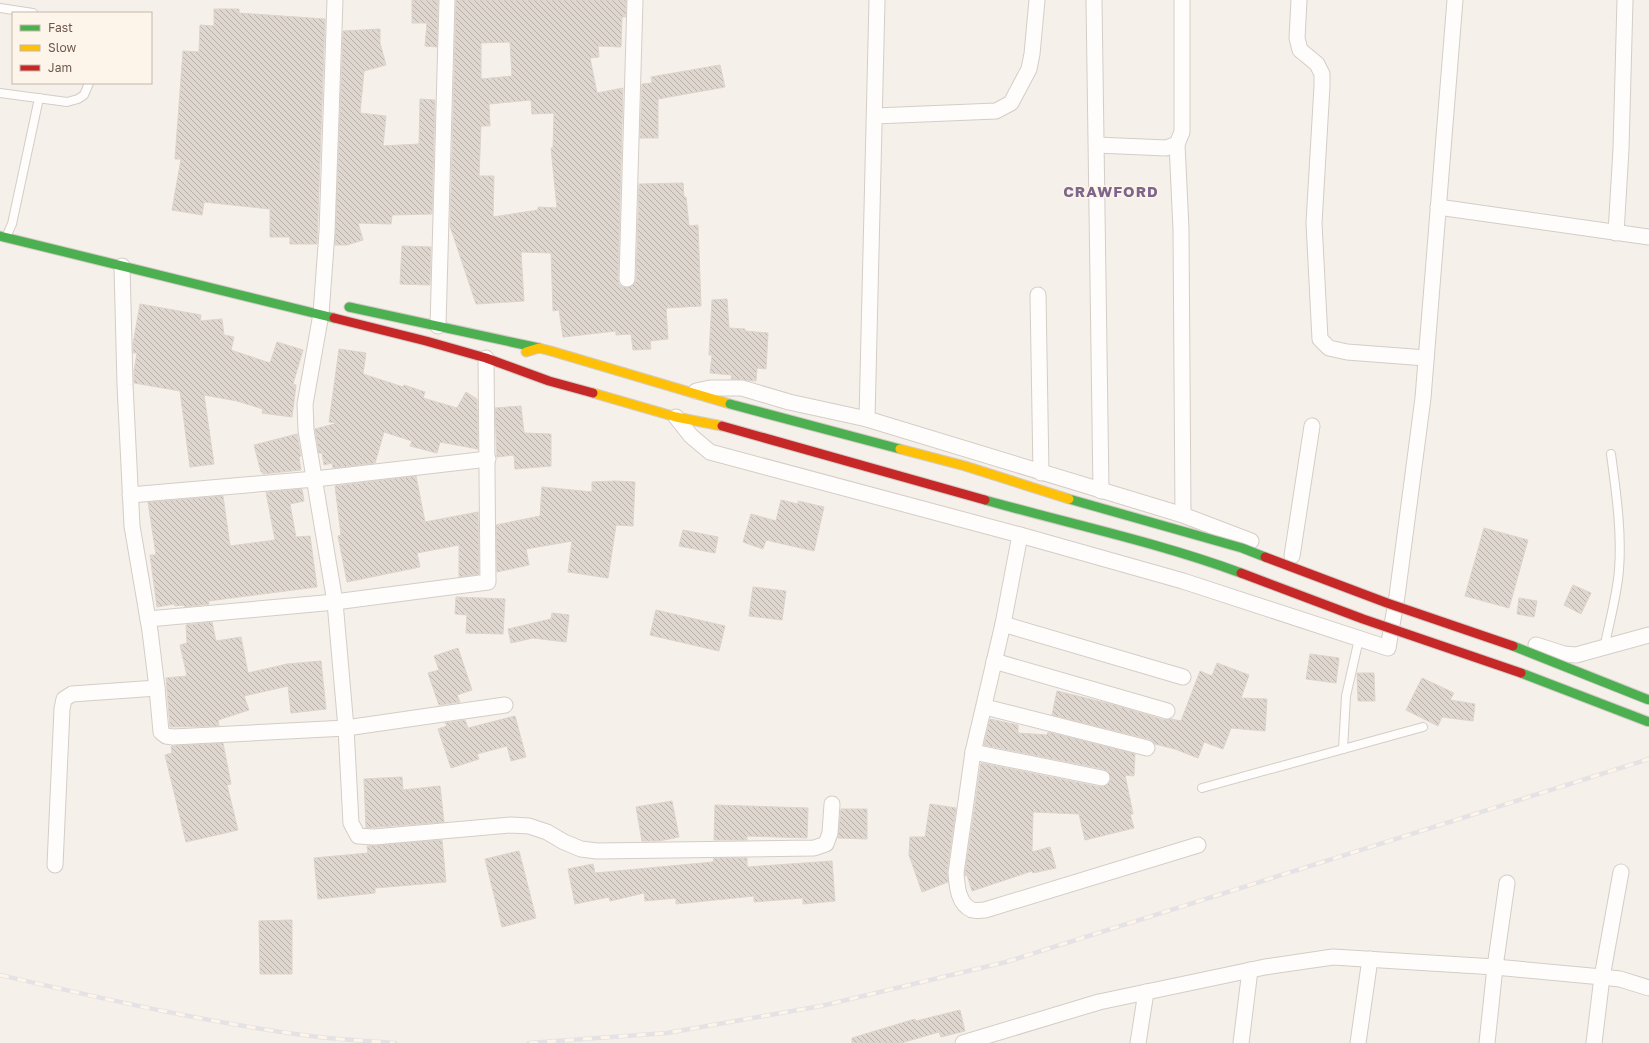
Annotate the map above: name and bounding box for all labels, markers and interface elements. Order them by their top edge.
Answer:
legend [12,12,152,84]
text: Fast [48,20,73,35]
text: Slow [48,40,76,55]
text: Jam [48,60,72,75]
district label: CRAWFORD [1063,182,1159,200]

